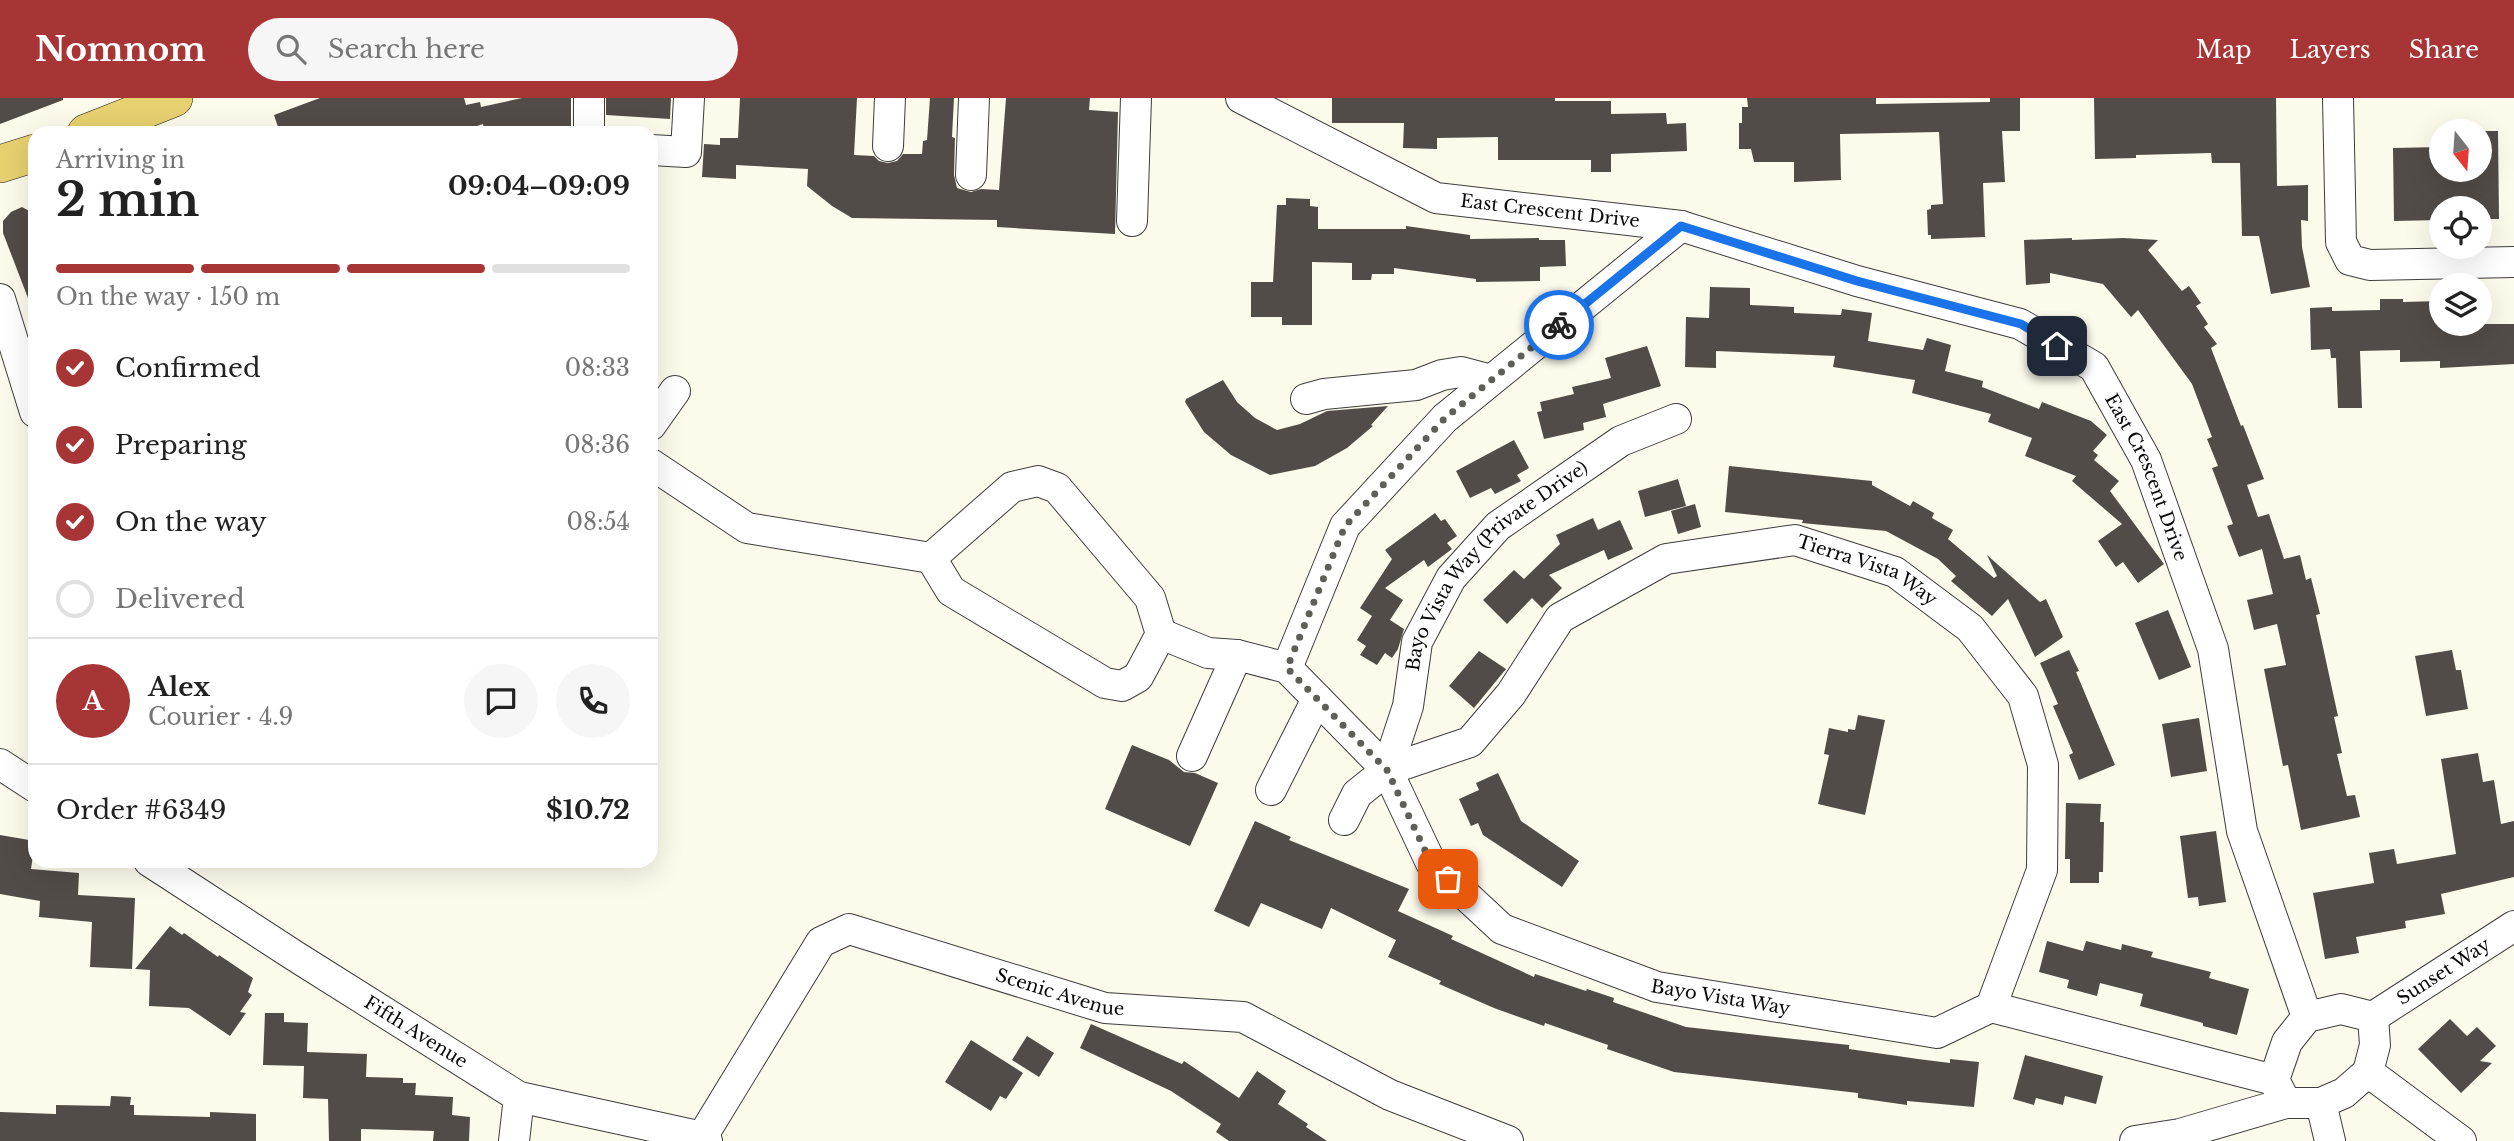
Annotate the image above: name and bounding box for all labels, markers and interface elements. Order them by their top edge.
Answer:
search box [248,18,738,81]
text: Nomnom [35,29,206,70]
icon: search [272,30,310,68]
text: Search here [328,33,485,65]
text: Map [2196,35,2252,64]
text: Layers [2290,35,2371,64]
text: Share [2409,35,2479,64]
north arrow [2429,119,2492,182]
map controls [2429,119,2492,336]
text: Arriving in [56,146,185,174]
text: 09:04–09:09 [448,170,630,202]
text: 2 min [56,171,199,228]
street label: East Crescent Drive [1459,190,1641,232]
button: locate [2429,196,2492,259]
button: layers [2429,273,2492,336]
text: On the way · 150 m [56,283,280,311]
courier [1524,290,1594,360]
icon: bike [1540,306,1578,344]
pin [2027,316,2087,376]
icon: home [2038,327,2076,365]
icon: check [56,349,94,387]
text: Confirmed [115,352,260,384]
text: 08:33 [565,354,630,382]
street label: East Crescent Drive [2100,390,2192,564]
icon: check [56,426,94,464]
text: Preparing [115,429,247,461]
text: 08:36 [564,431,630,459]
street label: Bayo Vista Way (Private Drive) [1402,456,1592,673]
icon: check [56,503,94,541]
text: On the way [115,506,267,538]
text: 08:54 [567,508,630,536]
street label: Tierra Vista Way [1794,530,1942,611]
text: Delivered [115,583,245,615]
button: chat [464,664,538,738]
button: phone [556,664,630,738]
text: Alex [148,671,210,703]
text: A [82,685,104,717]
text: Courier · 4.9 [148,703,293,731]
text: Order #6349 [56,794,226,826]
text: $10.72 [546,794,630,826]
pin [1418,849,1478,909]
icon: bag [1429,860,1467,898]
street label: Sunset Way [2393,933,2495,1010]
street label: Scenic Avenue [993,964,1125,1020]
street label: Bayo Vista Way [1649,975,1792,1020]
street label: Fifth Avenue [360,991,472,1073]

